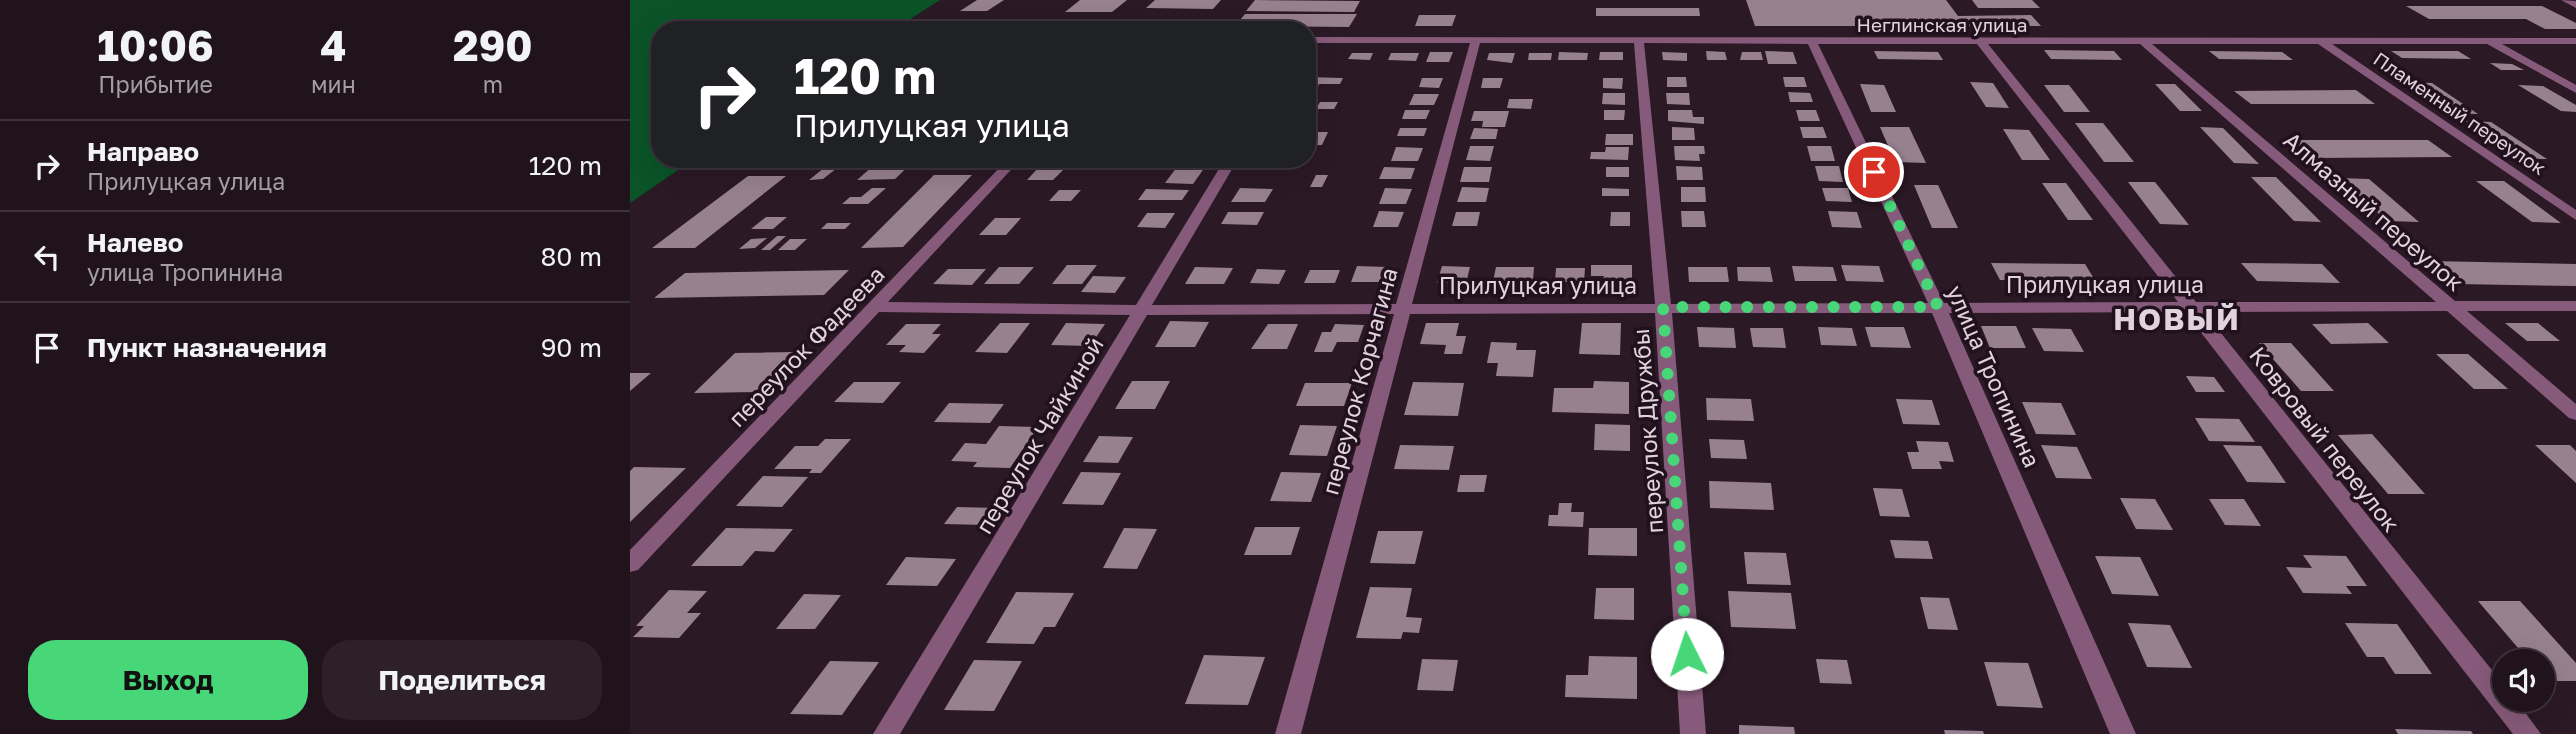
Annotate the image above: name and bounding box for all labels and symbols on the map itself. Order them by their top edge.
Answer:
street label: Неглинская улица [1857,13,2027,36]
street label: Пламенный переулок [2370,47,2550,179]
street label: Алмазный переулок [2279,125,2469,297]
pin [1844,142,1904,202]
street label: переулок Фадеева [722,260,890,432]
street label: переулок Корчагина [1315,264,1403,498]
street label: Прилуцкая улица [2006,270,2204,298]
street label: Прилуцкая улица [1439,271,1637,299]
street label: улица Тропинина [1941,281,2047,471]
district label: НОВЫЙ [2113,301,2241,337]
street label: переулок Дружбы [1626,328,1668,534]
street label: переулок Чайкиной [969,332,1109,538]
street label: Ковровый переулок [2244,341,2406,537]
position arrow [1650,617,1724,691]

